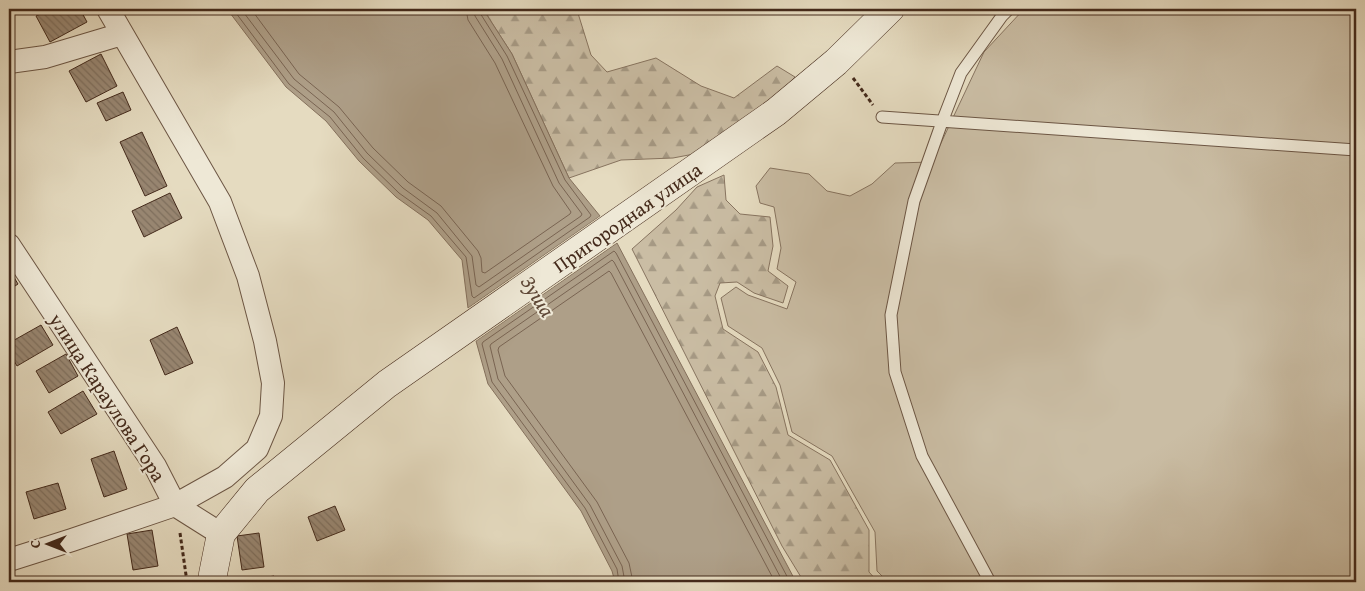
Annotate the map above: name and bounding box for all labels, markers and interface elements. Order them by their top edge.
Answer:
street label: Пригородная улица [547,154,708,279]
water label: Зуша [513,269,563,323]
street label: улица Караулова Гора [42,306,174,487]
north arrow [22,518,72,568]
text: С [25,540,45,548]

